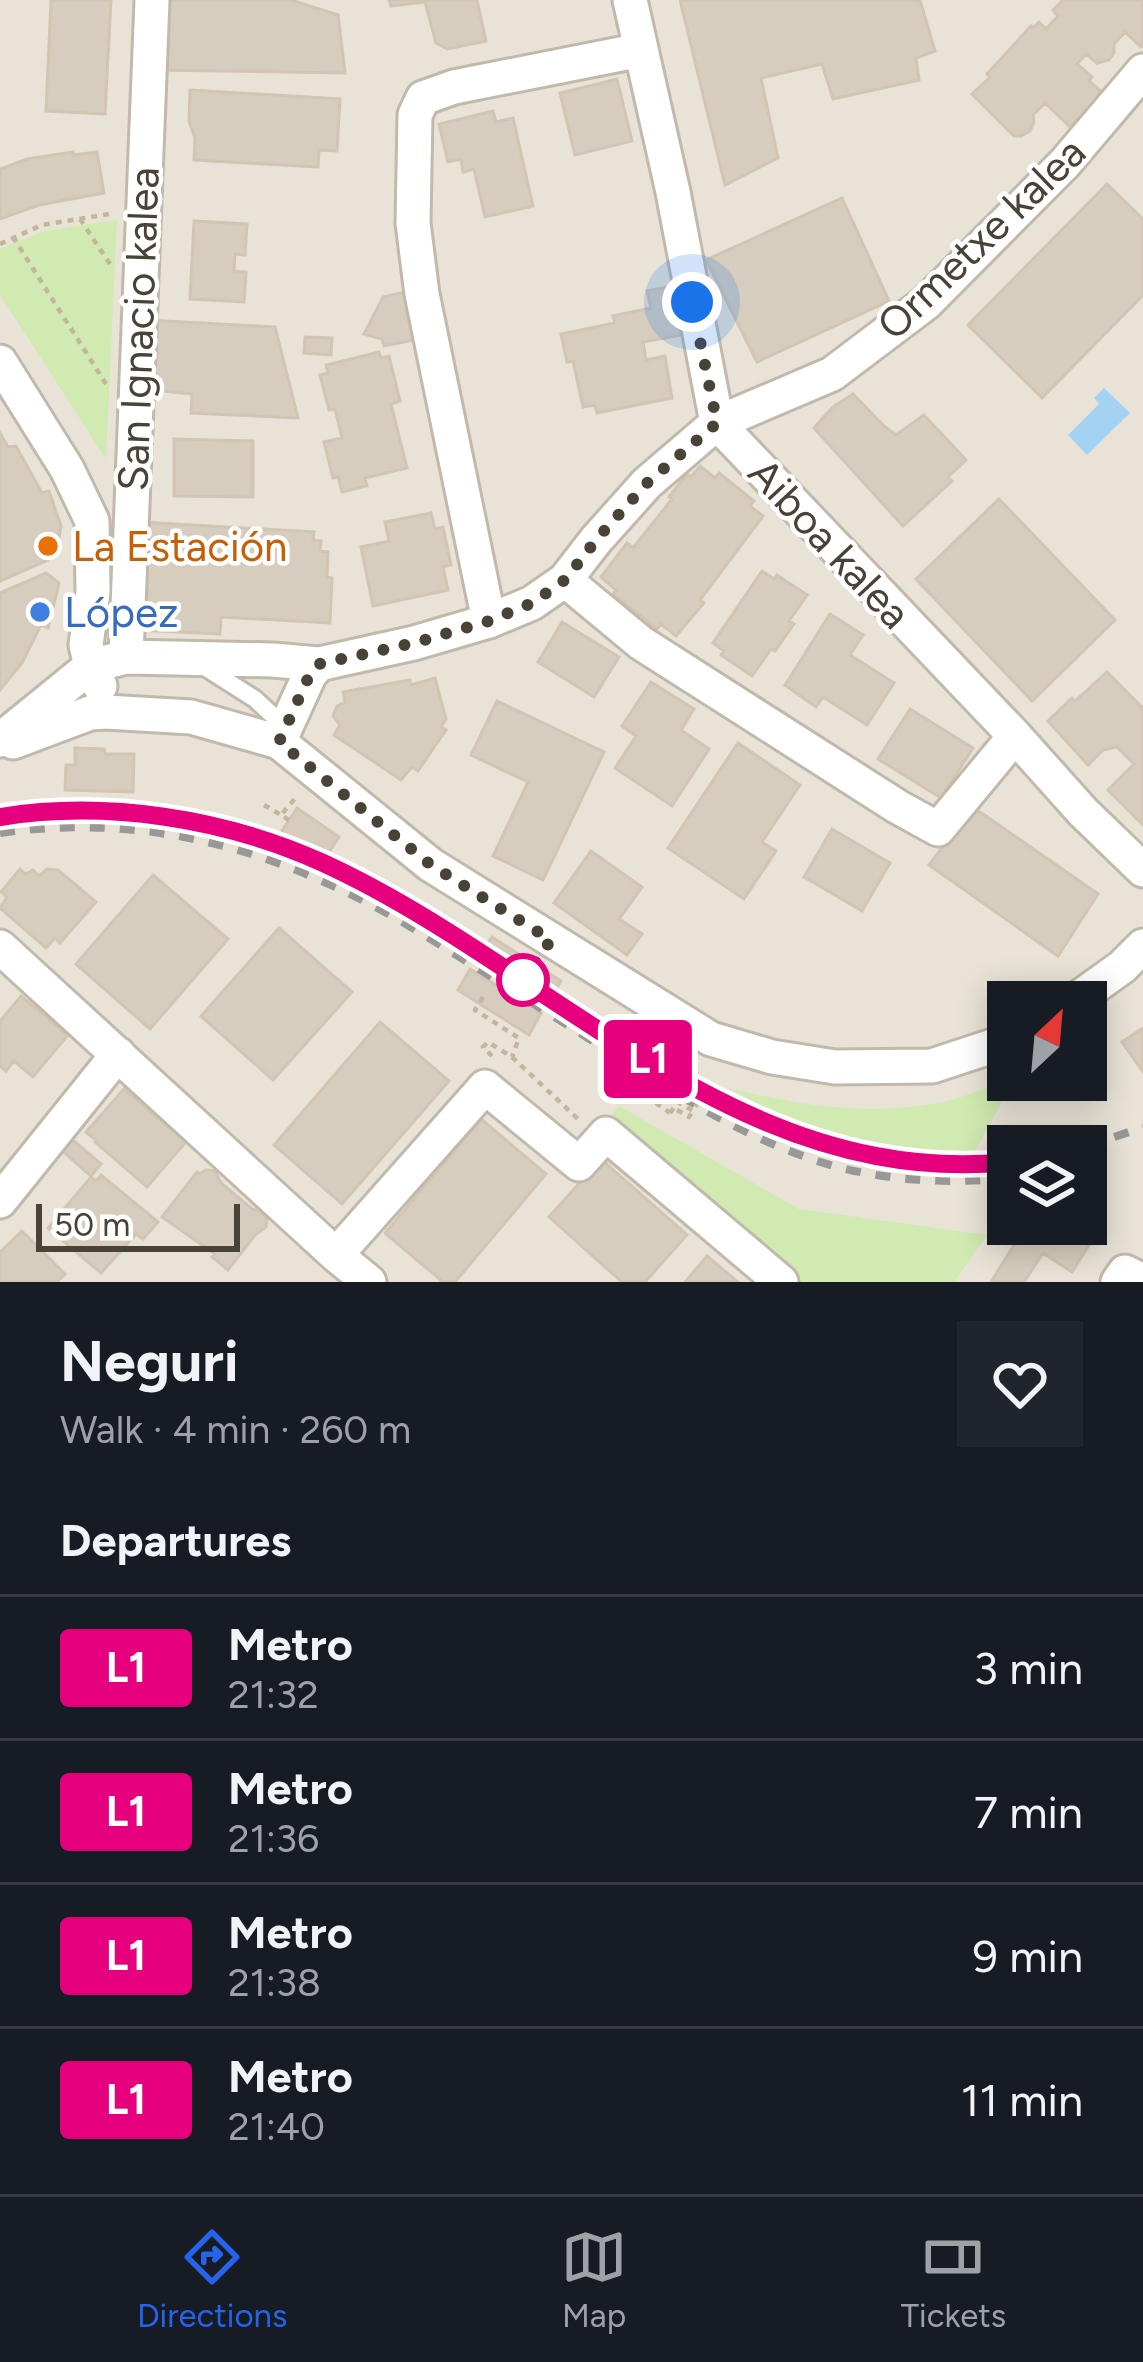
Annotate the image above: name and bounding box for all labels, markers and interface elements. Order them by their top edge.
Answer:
street label: Ormetxe kalea [867,126,1096,350]
street label: San Ignacio kalea [107,166,170,492]
your location [662,272,722,332]
street label: Aiboa kalea [738,448,921,639]
place label: La Estación [72,521,288,572]
marker: La Estación [35,533,61,559]
place label: López [64,587,179,638]
marker: López [27,599,53,625]
unlabelled marker [498,955,548,1005]
north arrow [987,981,1107,1101]
map controls [987,981,1107,1245]
line badge: L1 [594,1020,702,1098]
text: L1 [628,1033,668,1084]
button: layers [987,1125,1107,1245]
scale bar [36,1198,240,1251]
text: 50 m [54,1205,130,1244]
button: heart [957,1321,1083,1447]
text: Neguri [60,1327,239,1395]
text: Walk · 4 min · 260 m [60,1406,411,1453]
text: Departures [60,1513,291,1567]
text: Metro [228,1617,353,1671]
text: 3 min [974,1641,1083,1695]
text: L1 [106,1642,146,1693]
text: 21:32 [228,1671,319,1718]
text: Metro [228,1761,353,1815]
text: 7 min [974,1785,1083,1839]
text: L1 [106,1786,146,1837]
text: 21:36 [228,1815,319,1862]
text: Metro [228,1905,353,1959]
text: 9 min [973,1929,1083,1983]
text: L1 [106,1930,146,1981]
text: 21:38 [228,1959,321,2006]
text: Metro [228,2049,353,2103]
text: 11 min [961,2073,1083,2127]
text: L1 [106,2074,146,2125]
text: 21:40 [228,2103,325,2150]
tab: Directions [137,2224,287,2335]
tab: Map [561,2224,627,2335]
tab: Tickets [901,2224,1006,2335]

